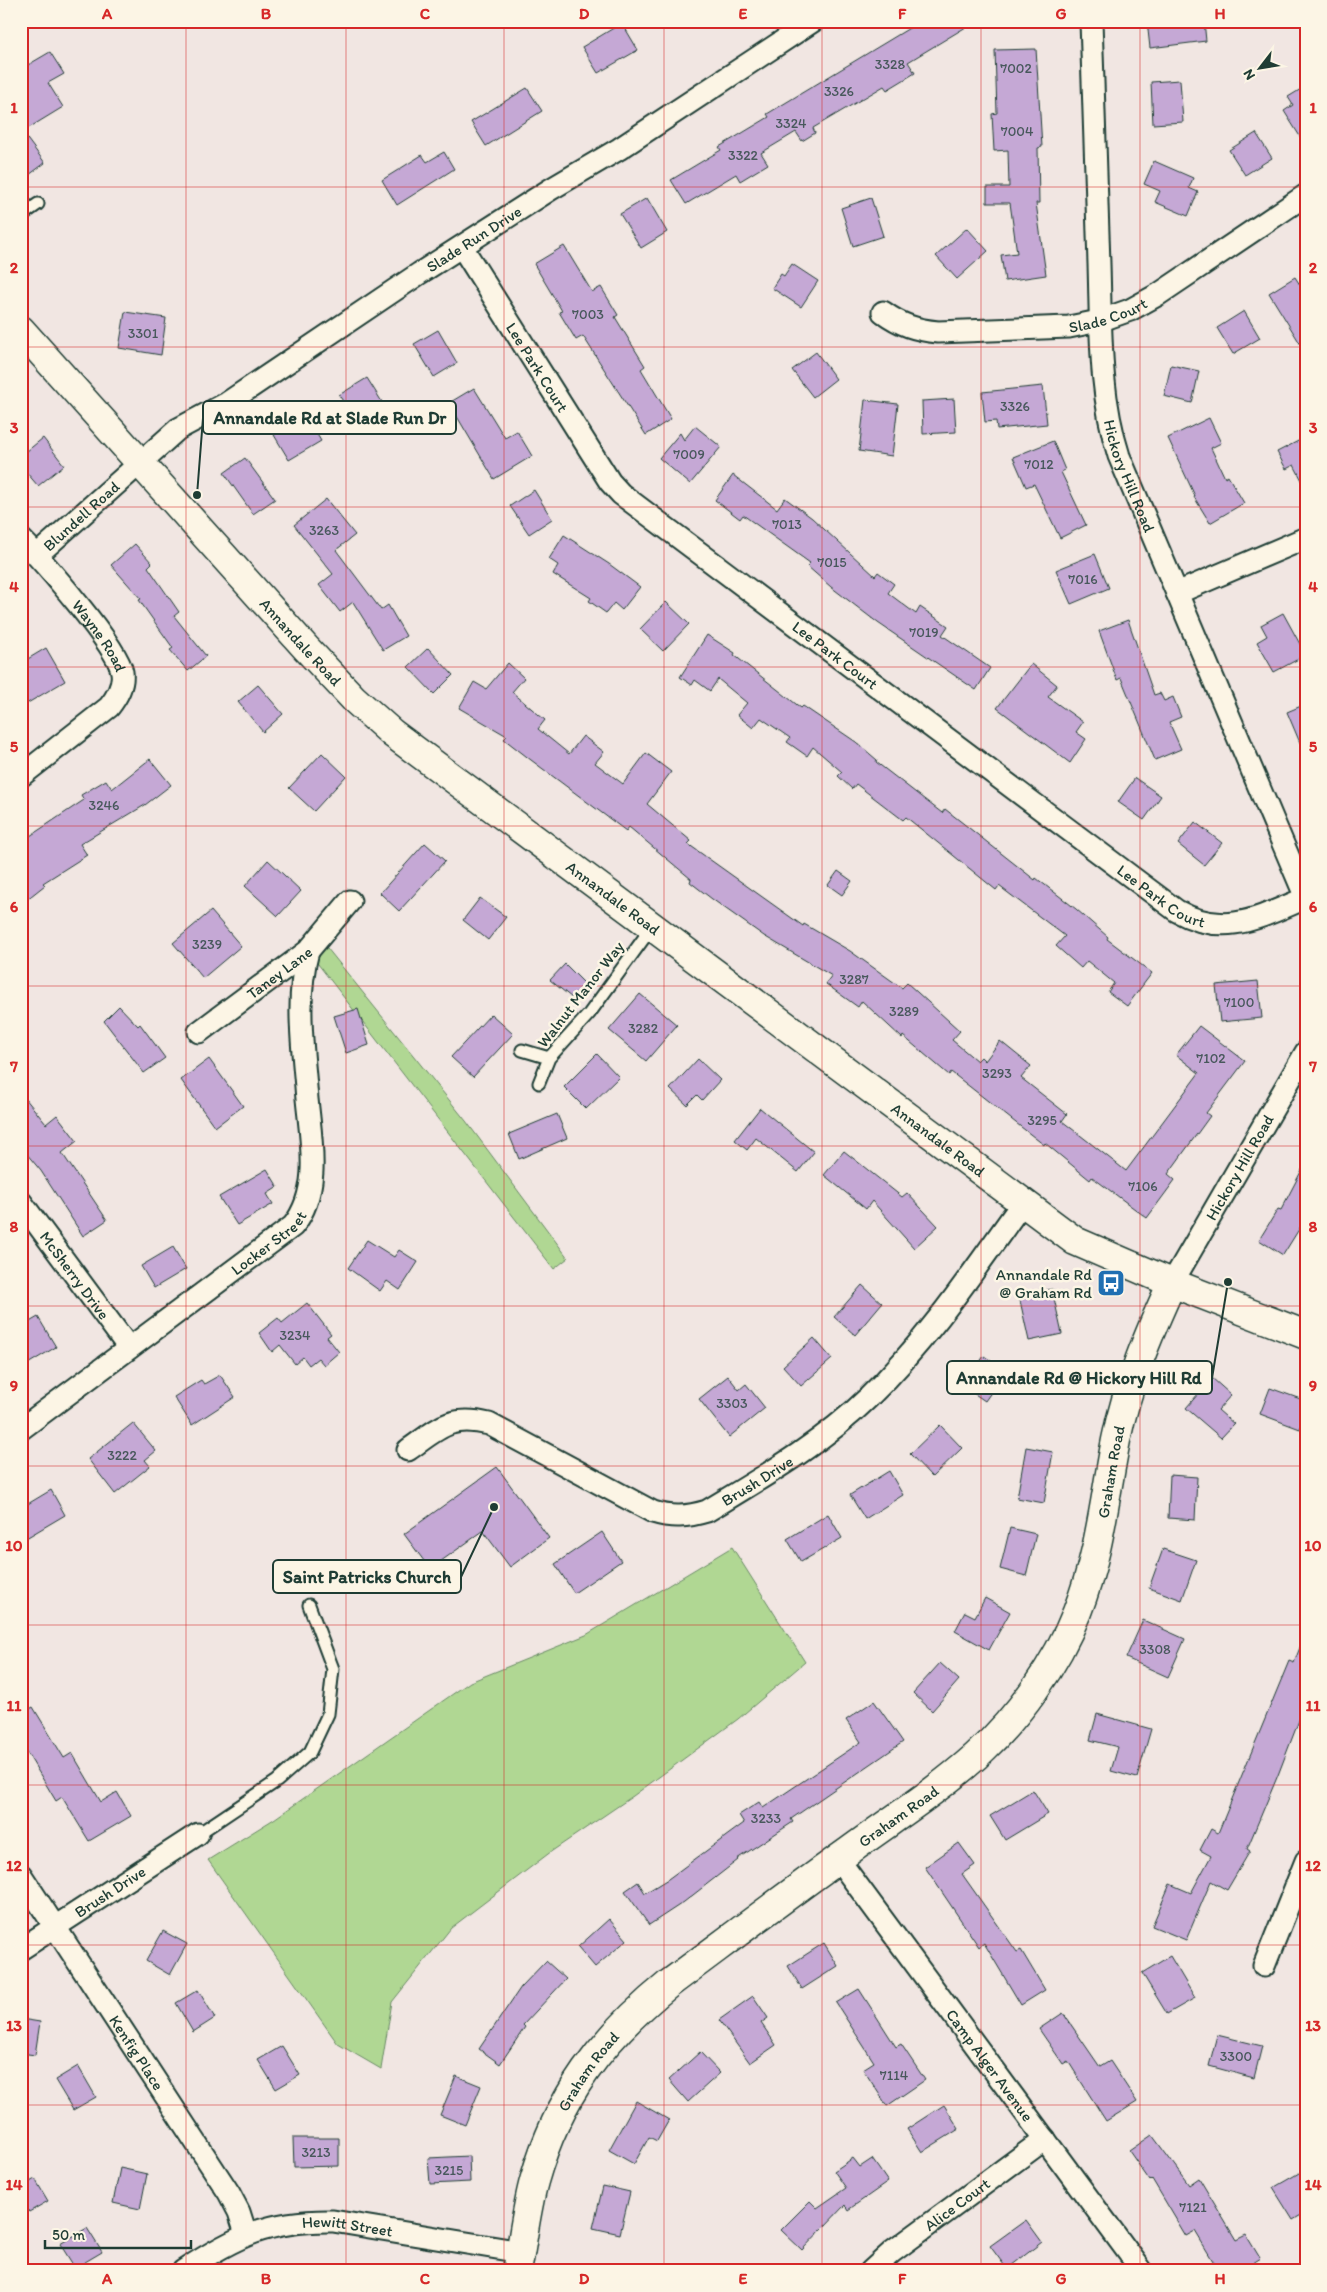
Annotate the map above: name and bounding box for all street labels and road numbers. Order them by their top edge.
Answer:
street label: Slade Run Drive [423,202,525,277]
street label: Slade Court [1067,294,1150,337]
street label: Lee Park Court [502,319,573,416]
street label: Hickory Hill Road [1100,418,1159,535]
street label: Blundell Road [39,477,124,555]
street label: Annandale Road [256,594,346,690]
street label: Wayne Road [68,596,131,675]
street label: Lee Park Court [789,617,882,693]
street label: Annandale Road [562,857,664,939]
street label: Lee Park Court [1113,861,1207,932]
street label: Walnut Manor Way [533,937,628,1051]
street label: Taney Lane [243,942,316,1003]
street label: Annandale Road [887,1099,989,1181]
street label: Hickory Hill Road [1202,1111,1278,1224]
street label: Locker Street [227,1208,311,1279]
street label: McSherry Drive [36,1228,114,1323]
street label: Graham Road [1093,1423,1129,1520]
street label: Brush Drive [718,1451,797,1510]
street label: Graham Road [855,1781,943,1851]
street label: Brush Drive [71,1862,149,1922]
street label: Camp Alger Avenue [942,2005,1037,2125]
street label: Kenfig Place [105,2012,168,2094]
street label: Graham Road [554,2027,623,2115]
street label: Alice Court [921,2174,994,2235]
street label: Hewitt Street [301,2212,394,2241]

